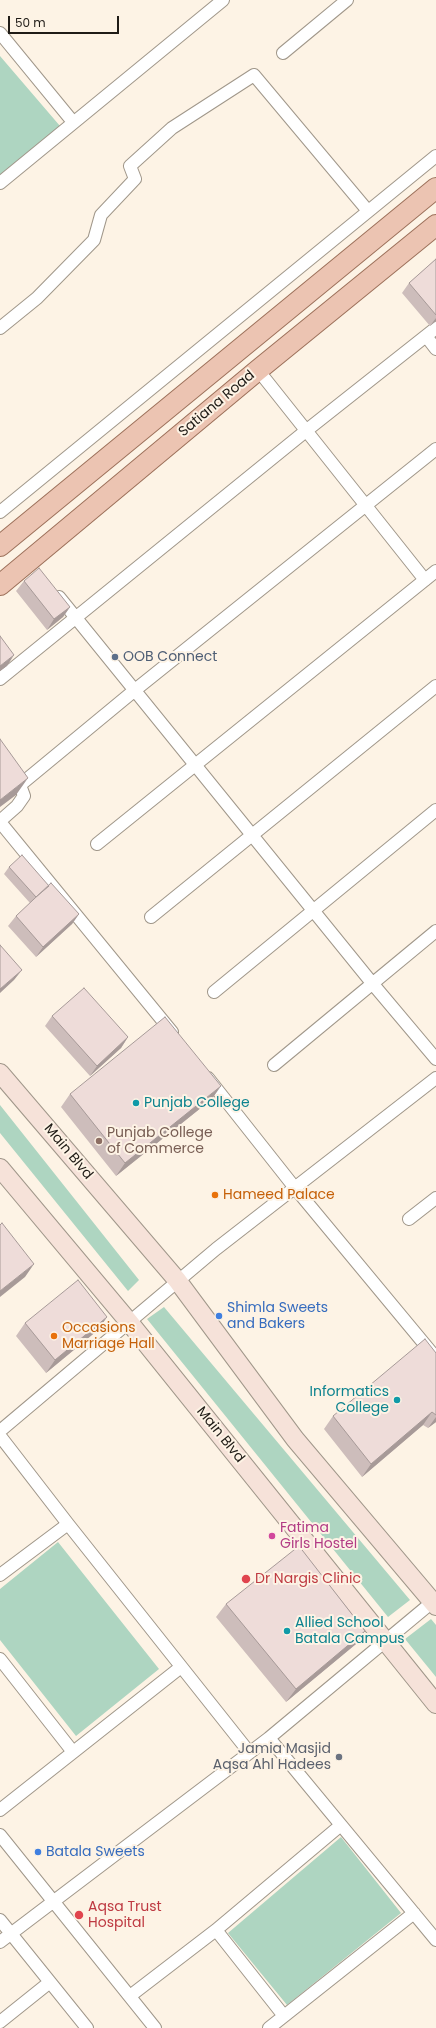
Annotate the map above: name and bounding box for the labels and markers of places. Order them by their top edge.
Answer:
place label: OOB Connect [123,649,217,665]
marker: OOB Connect [110,652,120,662]
place label: Punjab College [144,1095,250,1111]
marker: Punjab College [131,1098,141,1108]
place label: Punjab College of Commerce [107,1125,213,1158]
marker: Punjab College of Commerce [94,1136,104,1146]
place label: Hameed Palace [223,1187,335,1203]
marker: Hameed Palace [210,1190,220,1200]
place label: Shimla Sweets and Bakers [227,1300,328,1332]
marker: Shimla Sweets and Bakers [214,1311,224,1321]
place label: Occasions Marriage Hall [62,1320,155,1352]
marker: Occasions Marriage Hall [49,1331,59,1341]
place label: Informatics College [310,1384,389,1416]
marker: Informatics College [392,1395,402,1405]
place label: Fatima Girls Hostel [280,1520,357,1552]
marker: Fatima Girls Hostel [267,1531,277,1541]
place label: Dr Nargis Clinic [255,1571,361,1587]
marker: Dr Nargis Clinic [240,1573,252,1585]
place label: Allied School Batala Campus [295,1615,405,1648]
marker: Allied School Batala Campus [282,1626,292,1636]
place label: Jamia Masjid Aqsa Ahl Hadees [213,1741,331,1774]
marker: Jamia Masjid Aqsa Ahl Hadees [334,1752,344,1762]
place label: Batala Sweets [46,1844,145,1860]
marker: Batala Sweets [33,1847,43,1857]
place label: Aqsa Trust Hospital [88,1899,162,1932]
marker: Aqsa Trust Hospital [73,1909,85,1921]

